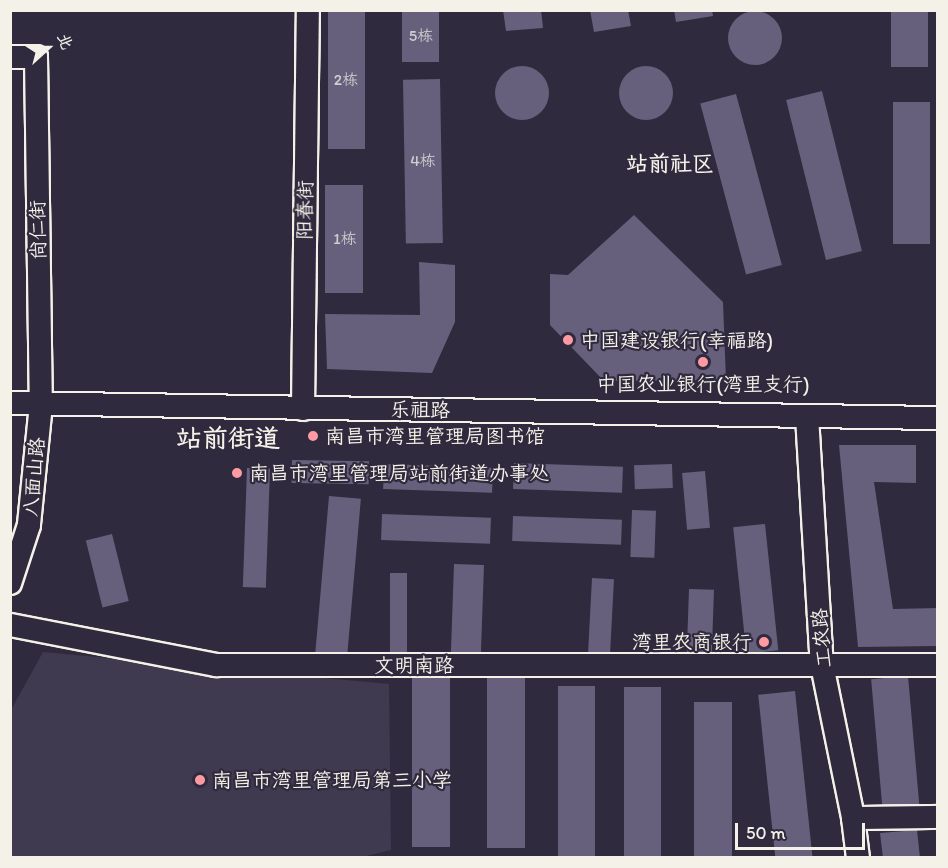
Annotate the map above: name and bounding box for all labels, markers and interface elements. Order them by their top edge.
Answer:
north arrow [18,18,78,78]
house number: 5栋 [409,26,433,46]
text: 北 [54,30,77,52]
house number: 2栋 [334,70,358,90]
house number: 4栋 [410,151,436,171]
district label: 站前社区 [626,151,714,177]
street label: 阳春街 [292,180,318,240]
street label: 尚仁街 [25,200,51,260]
house number: 1栋 [333,229,357,249]
place label: 中国建设银行(幸福路) [580,328,773,352]
marker: 中国建设银行(幸福路) [561,333,575,347]
marker: 中国农业银行(湾里支行) [696,355,710,369]
place label: 中国农业银行(湾里支行) [596,372,810,396]
street label: 乐祖路 [390,397,450,423]
district label: 站前街道 [176,423,280,455]
place label: 南昌市湾里管理局图书馆 [325,424,545,448]
marker: 南昌市湾里管理局图书馆 [306,429,320,443]
street label: 八面山路 [19,436,49,518]
place label: 南昌市湾里管理局站前街道办事处 [249,461,549,485]
marker: 南昌市湾里管理局站前街道办事处 [230,466,244,480]
street label: 工农路 [807,607,837,669]
place label: 湾里农商银行 [632,630,752,654]
marker: 湾里农商银行 [757,635,771,649]
street label: 文明南路 [374,653,454,677]
place label: 南昌市湾里管理局第三小学 [212,768,452,792]
marker: 南昌市湾里管理局第三小学 [193,773,207,787]
scale bar [738,811,868,849]
text: 50 m [746,822,786,844]

